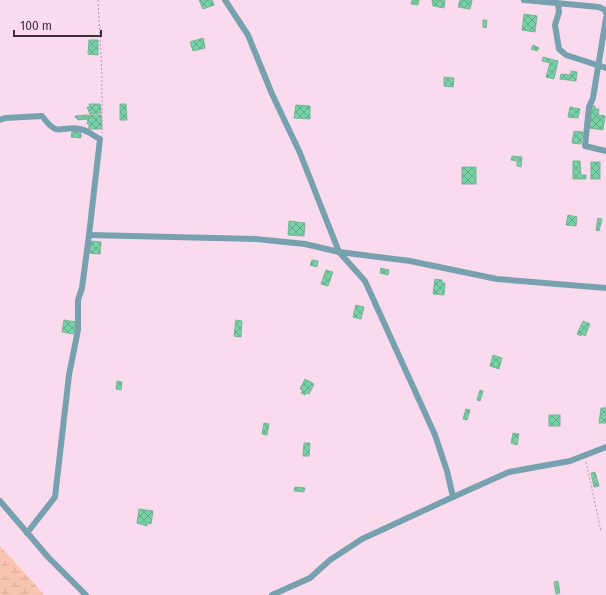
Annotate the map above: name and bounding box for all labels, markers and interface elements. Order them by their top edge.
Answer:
scale bar [14,12,101,38]
text: 100 m [20,19,52,33]

